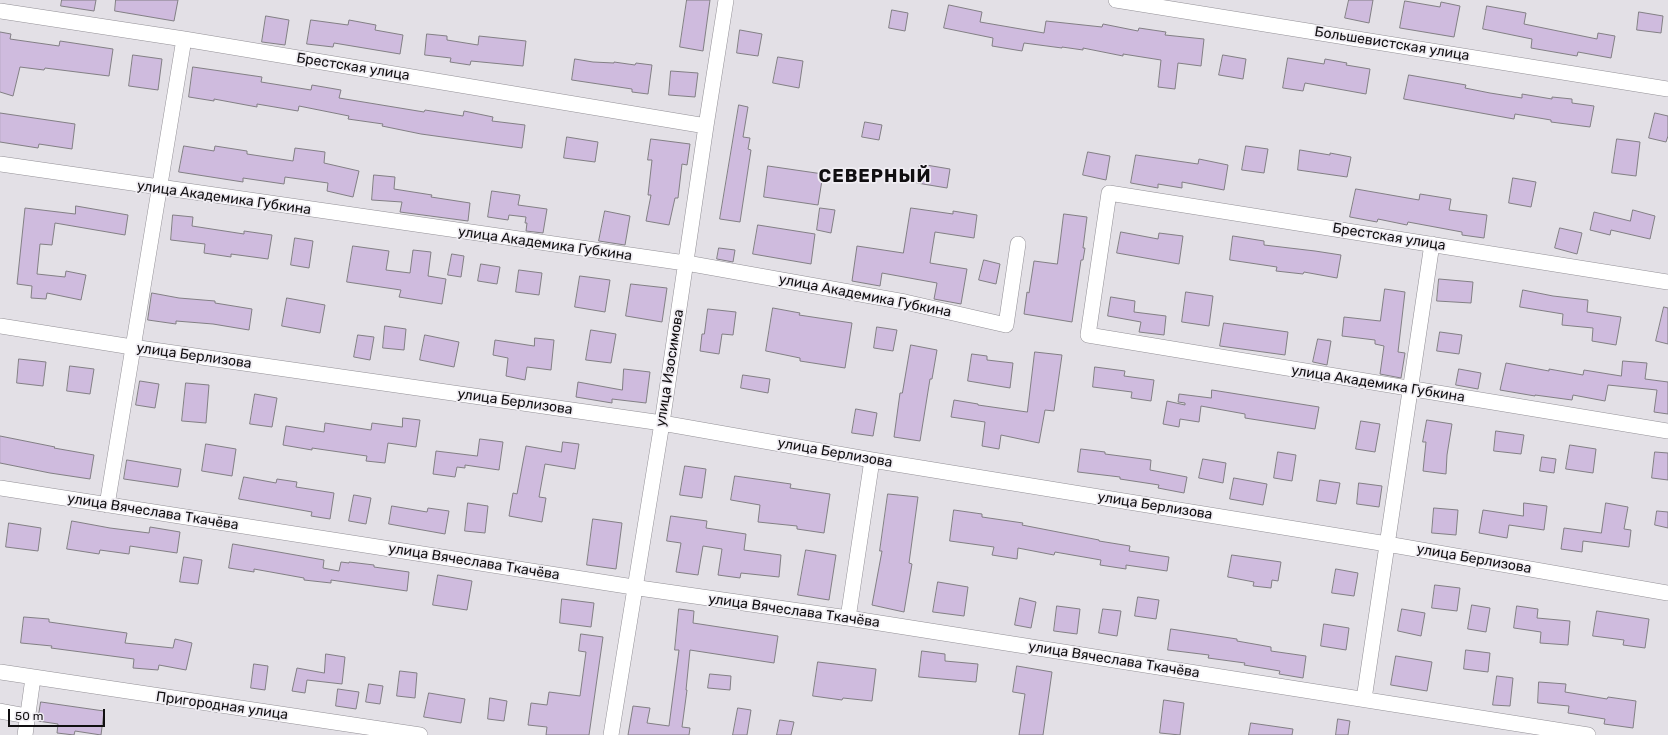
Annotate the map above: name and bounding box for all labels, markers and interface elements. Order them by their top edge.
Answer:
street label: Большевистская улица [1313,23,1471,65]
street label: Брестская улица [295,50,411,84]
district label: СЕВЕРНЫЙ [819,166,931,188]
street label: улица Академика Губкина [136,177,312,219]
street label: Брестская улица [1331,220,1447,254]
street label: улица Академика Губкина [457,223,633,265]
street label: улица Академика Губкина [777,271,953,321]
street label: улица Изосимова [652,308,688,428]
street label: улица Берлизова [135,340,253,372]
street label: улица Академика Губкина [1290,362,1466,406]
street label: улица Берлизова [456,386,574,418]
street label: улица Берлизова [776,435,894,471]
street label: улица Берлизова [1096,489,1214,523]
street label: улица Вячеслава Ткачёва [66,490,240,534]
street label: улица Вячеслава Ткачёва [387,540,561,584]
street label: улица Берлизова [1415,541,1533,577]
street label: улица Вячеслава Ткачёва [707,591,881,631]
street label: улица Вячеслава Ткачёва [1027,638,1201,682]
street label: Пригородная улица [155,688,289,724]
scale bar [10,701,107,727]
text: 50 m [15,709,43,723]

